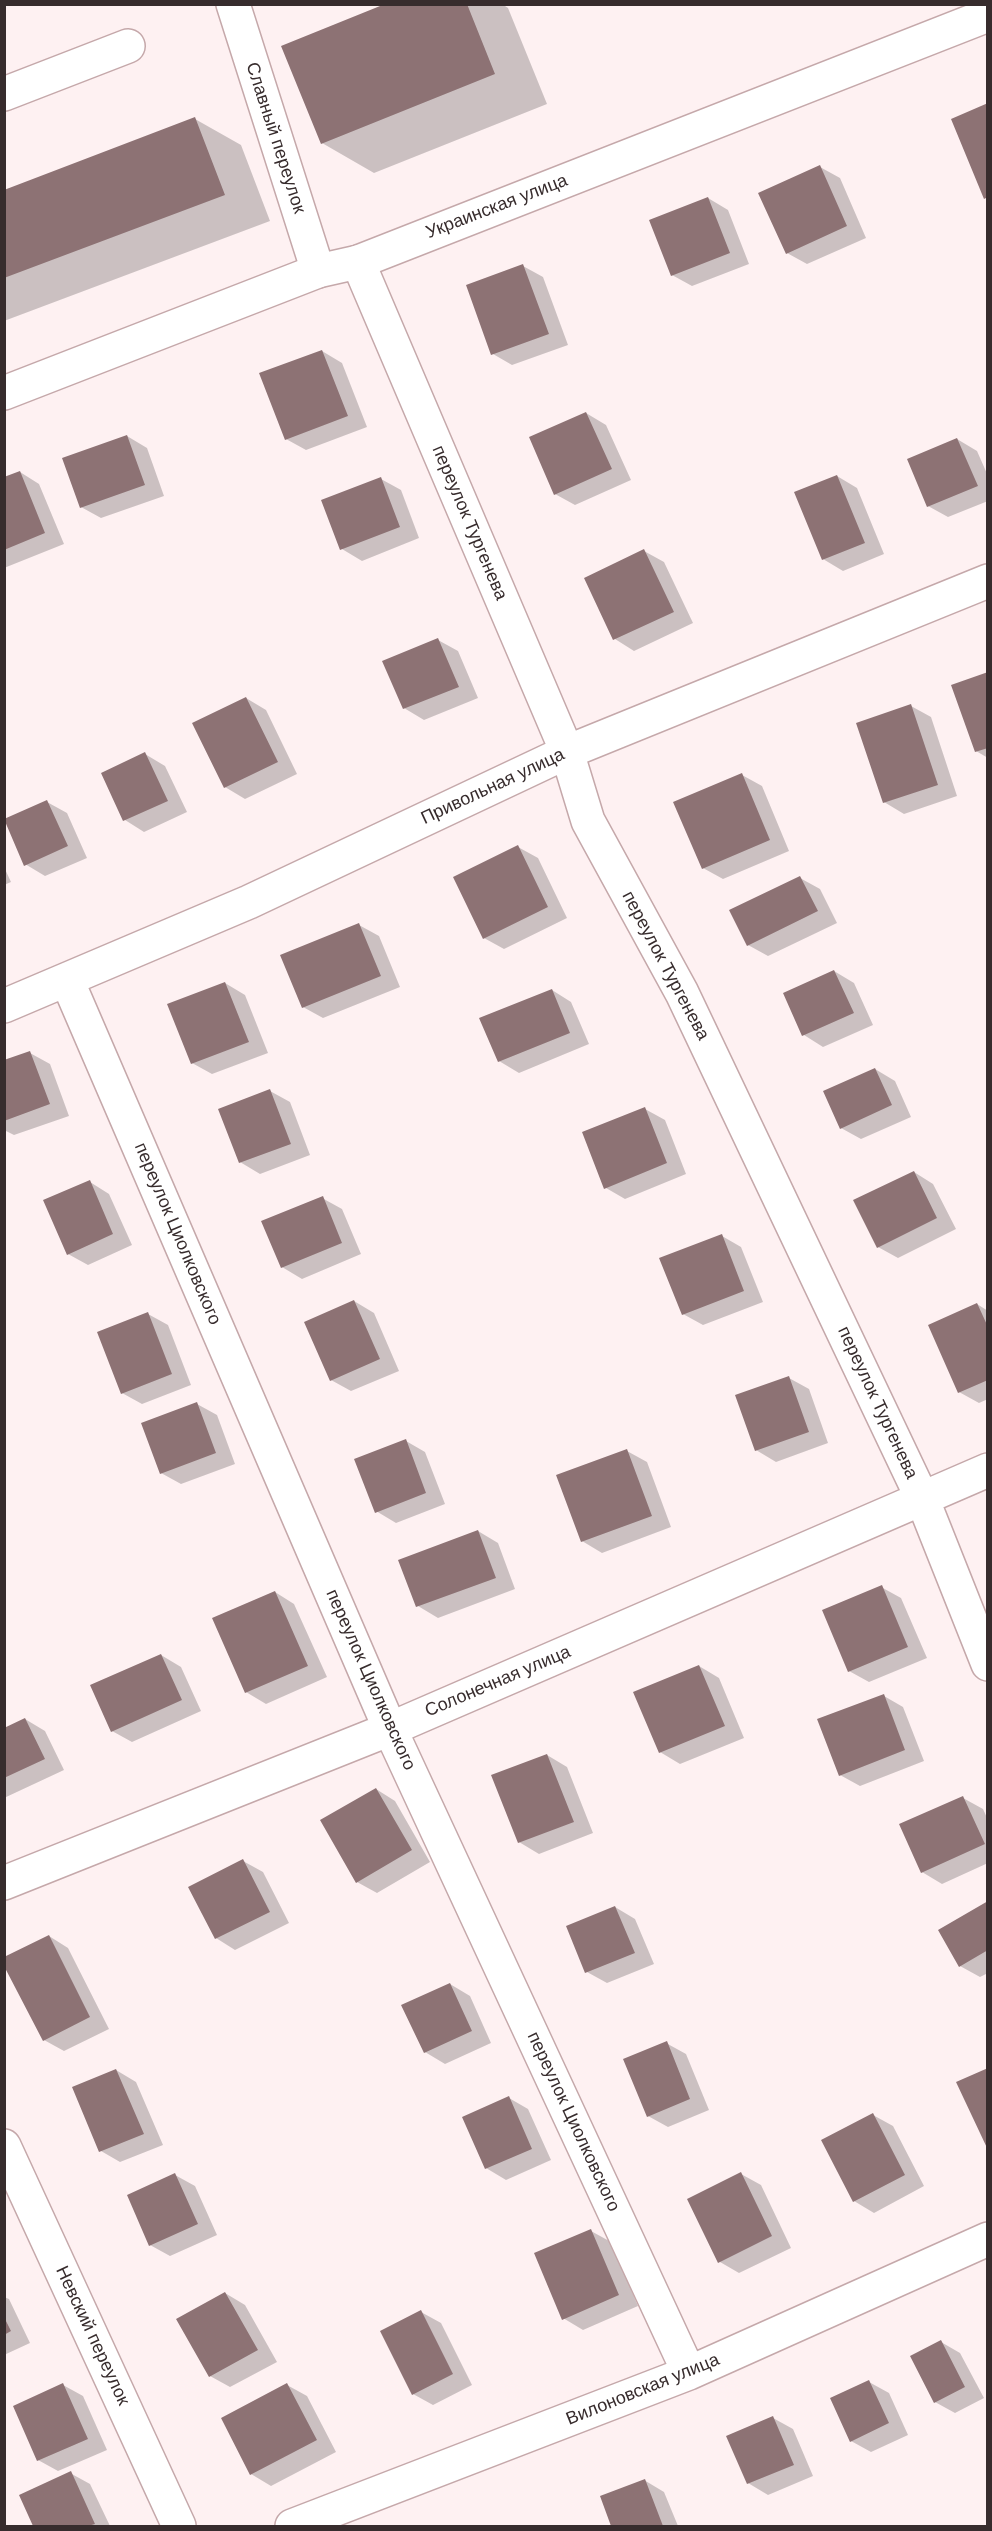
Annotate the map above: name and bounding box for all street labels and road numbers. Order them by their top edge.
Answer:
street label: Славный переулок [240,60,310,216]
street label: Украинская улица [423,170,571,244]
street label: переулок Тургенева [427,442,511,604]
street label: Привольная улица [418,744,568,830]
street label: переулок Тургенева [617,888,713,1044]
street label: переулок Циолковского [129,1140,225,1328]
street label: переулок Тургенева [832,1323,922,1483]
street label: переулок Циолковского [320,1586,420,1774]
street label: Солонечная улица [422,1642,574,1722]
street label: переулок Циолковского [522,2029,624,2215]
street label: Невский переулок [50,2263,134,2409]
street label: Вилоновская улица [563,2349,723,2431]

